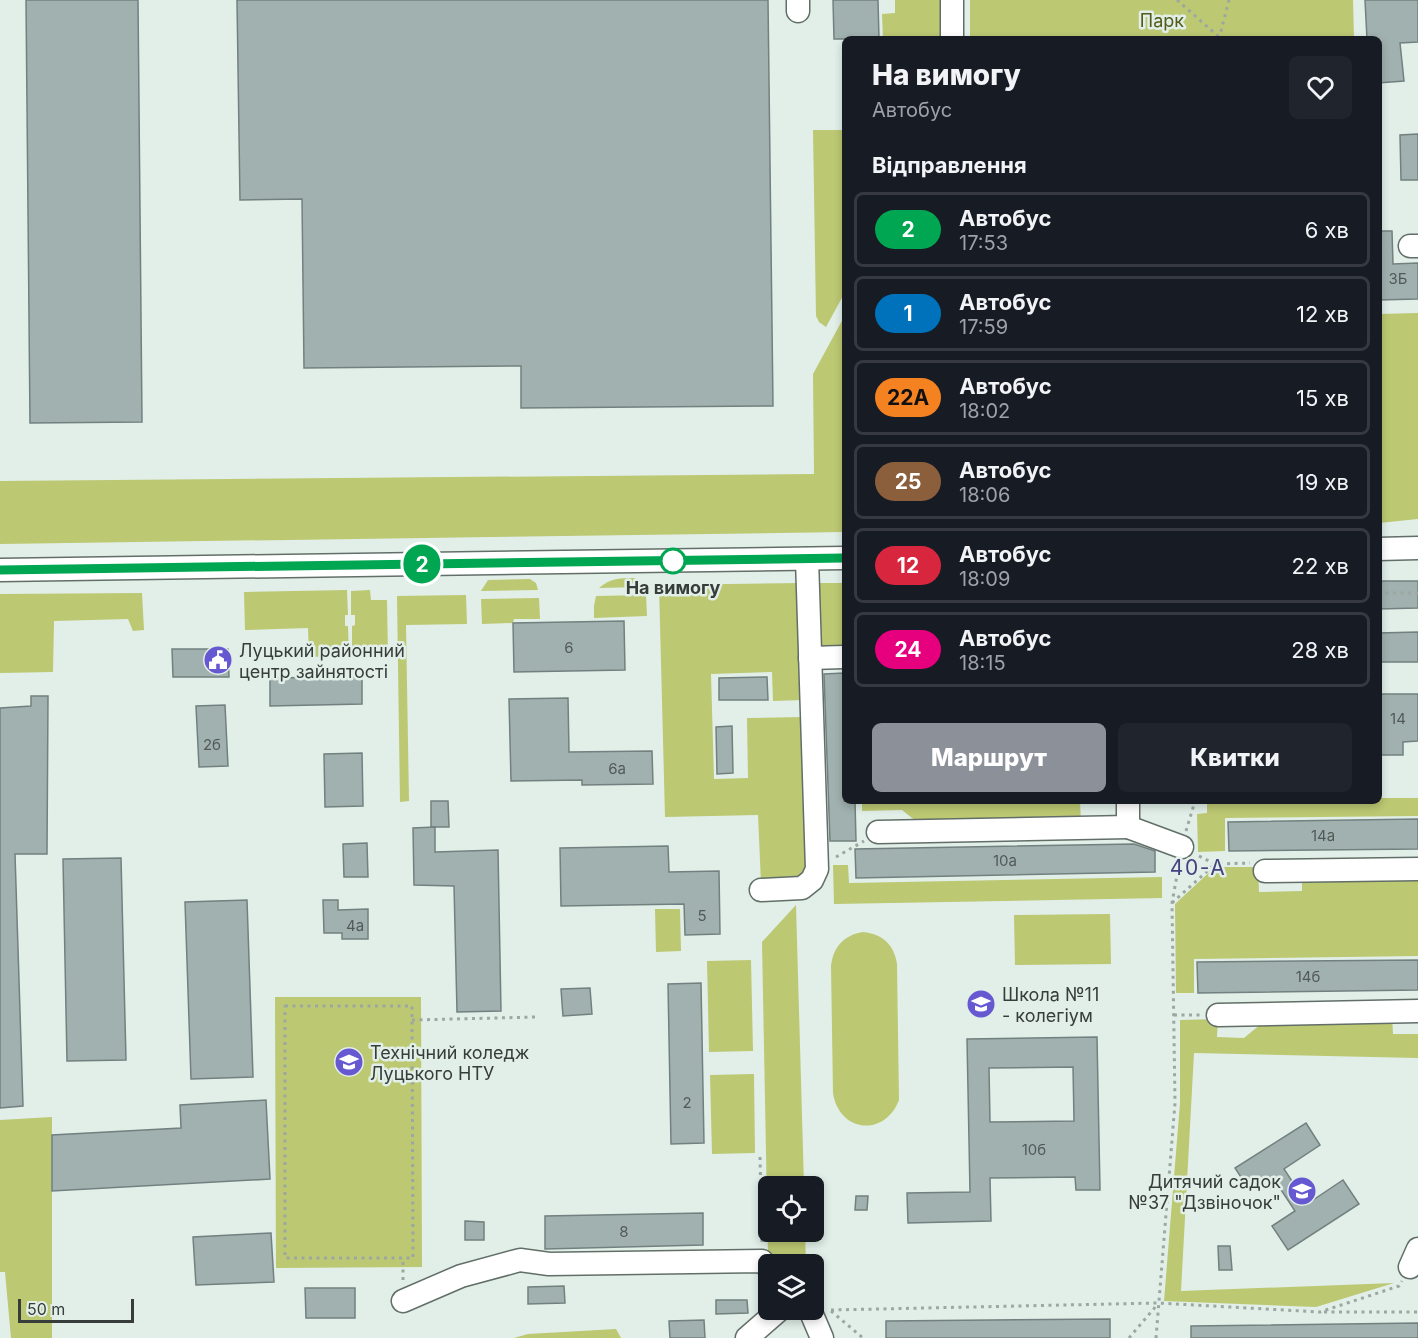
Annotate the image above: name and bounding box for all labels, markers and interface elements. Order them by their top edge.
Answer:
park label: Парк [1140,10,1184,31]
button: heart [1289,56,1352,119]
text: На вимогу [872,58,1021,92]
text: Автобус [872,98,952,122]
text: Відправлення [872,152,1027,178]
text: Автобус [959,205,1052,231]
text: 2 [901,217,915,242]
text: 6 хв [1305,217,1349,243]
text: 17:53 [959,231,1008,255]
house number: 3Б [1389,269,1407,288]
text: Автобус [959,289,1052,315]
text: 1 [903,301,913,326]
text: 12 хв [1296,301,1349,327]
text: 17:59 [959,315,1008,339]
text: Автобус [959,373,1052,399]
text: 22А [887,385,929,410]
text: 15 хв [1296,385,1349,411]
text: 18:02 [959,399,1010,423]
text: Автобус [959,457,1052,483]
text: 25 [895,469,921,494]
text: 19 хв [1296,469,1349,495]
text: 18:06 [959,483,1010,507]
text: Автобус [959,541,1052,567]
line badge: 2 [402,544,442,584]
marker: На вимогу [660,548,686,574]
text: 2 [415,552,429,577]
text: 12 [897,553,919,578]
text: 22 хв [1292,553,1349,579]
text: 18:09 [959,567,1010,591]
place label: На вимогу [626,577,720,598]
text: Автобус [959,625,1052,651]
text: 24 [894,637,922,662]
text: 28 хв [1291,637,1349,663]
house number: 6 [564,638,574,657]
place label: Луцький районний центр зайнятості [239,640,405,682]
public building icon: Луцький районний центр зайнятості [202,644,234,676]
text: 18:15 [959,651,1006,675]
house number: 14 [1390,709,1406,728]
button: Маршрут [872,723,1106,792]
button: Квитки [1118,723,1352,792]
house number: 2б [203,735,221,754]
house number: 6а [608,759,626,778]
house number: 14а [1311,826,1335,845]
house number: 10а [993,851,1017,870]
district label: 40-А [1170,855,1226,880]
house number: 5 [697,906,707,925]
house number: 4а [346,916,364,935]
house number: 14б [1296,967,1320,986]
place label: Школа №11 - колегіум [1002,984,1099,1026]
school or university icon: Школа №11 - колегіум [965,988,997,1020]
place label: Технічний коледж Луцького НТУ [370,1042,529,1084]
school or university icon: Технічний коледж Луцького НТУ [333,1046,365,1078]
house number: 2 [682,1093,692,1112]
house number: 10б [1022,1140,1046,1159]
place label: Дитячий садок №37 "Дзвіночок" [1128,1171,1281,1213]
school or university icon: Дитячий садок №37 "Дзвіночок" [1286,1175,1318,1207]
map controls [758,1176,824,1320]
button: locate [758,1176,824,1242]
house number: 8 [619,1222,629,1241]
button: layers [758,1254,824,1320]
scale bar [18,1296,134,1324]
text: 50 m [27,1299,65,1319]

